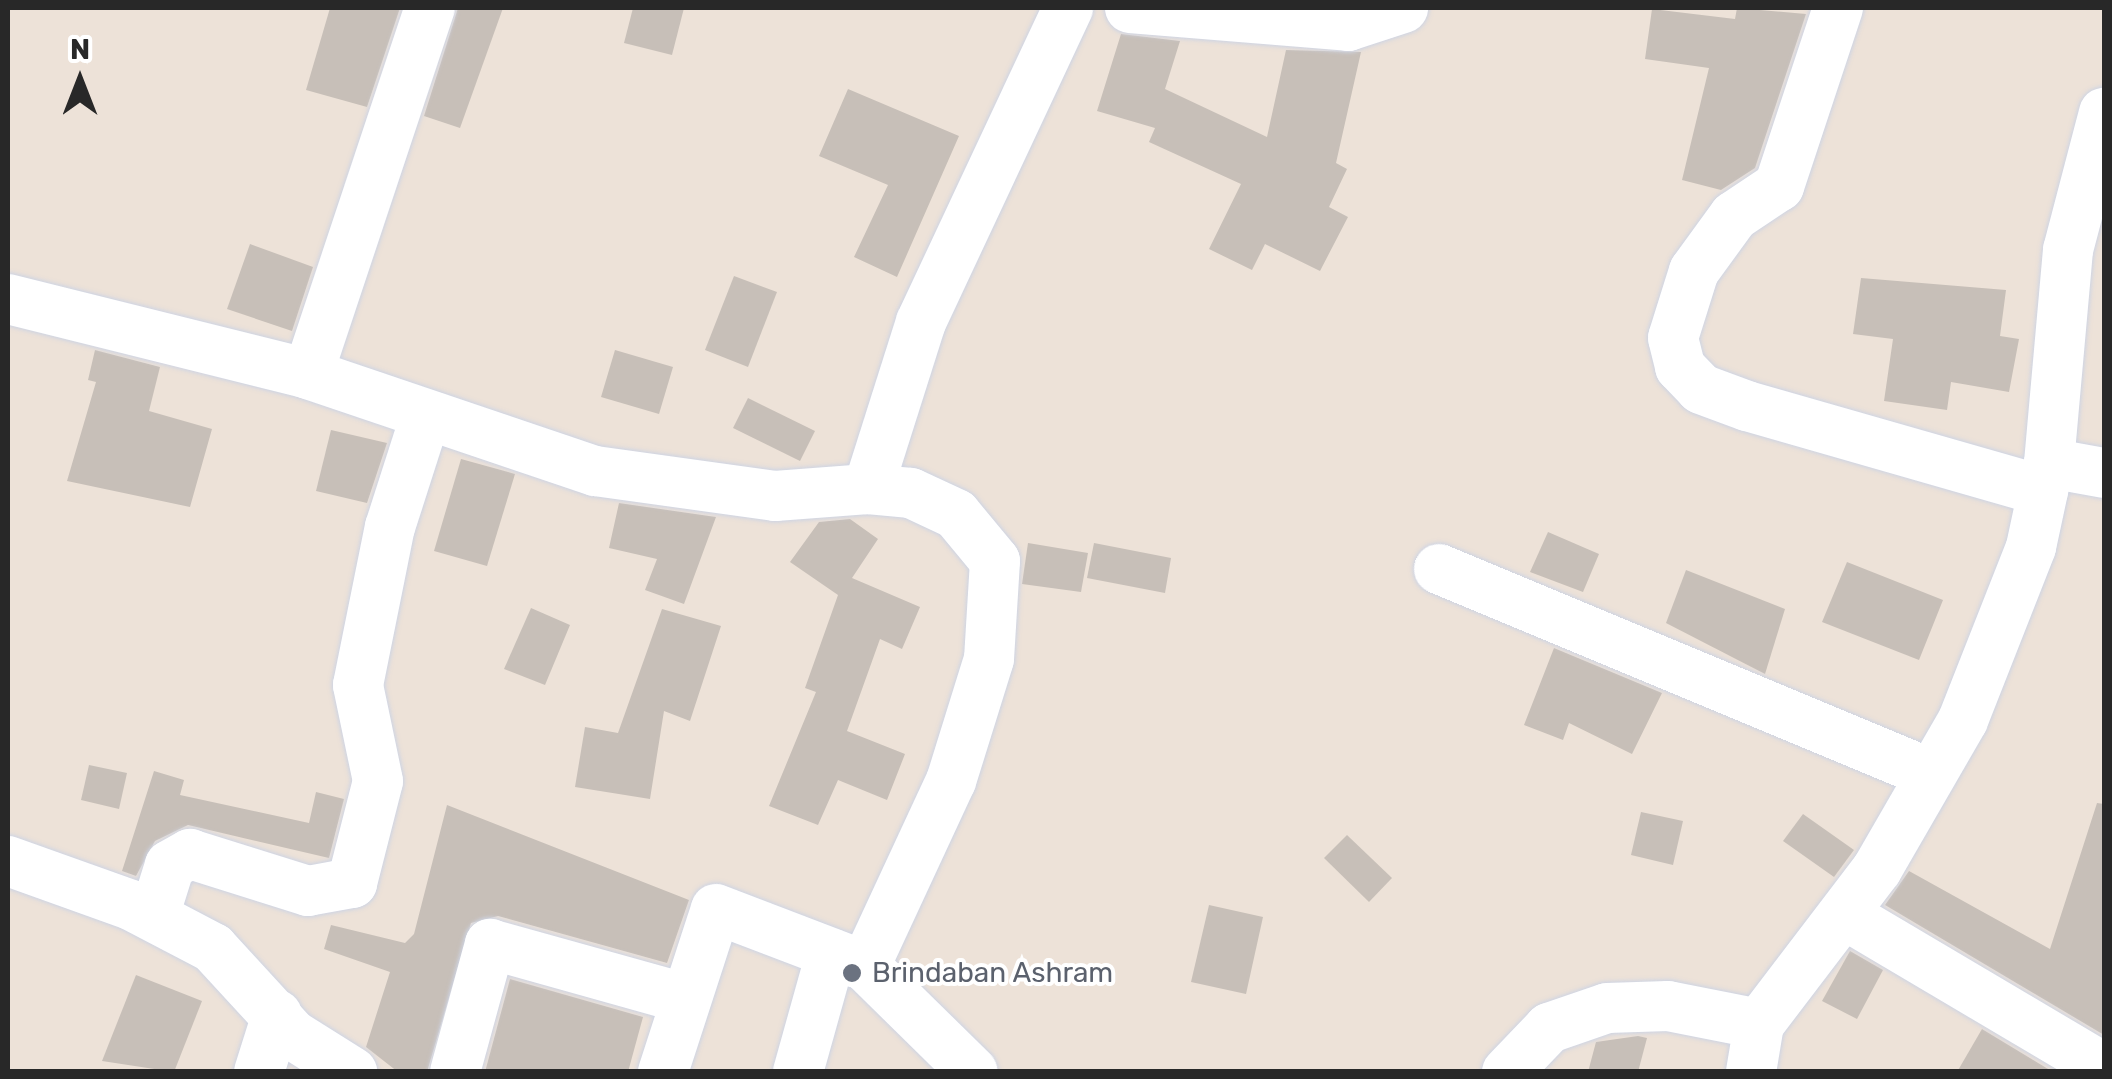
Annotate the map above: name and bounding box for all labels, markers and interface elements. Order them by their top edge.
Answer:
north arrow [30,30,130,130]
text: N [70,33,90,66]
place label: Brindaban Ashram [872,956,1114,990]
marker: Brindaban Ashram [841,962,863,984]

